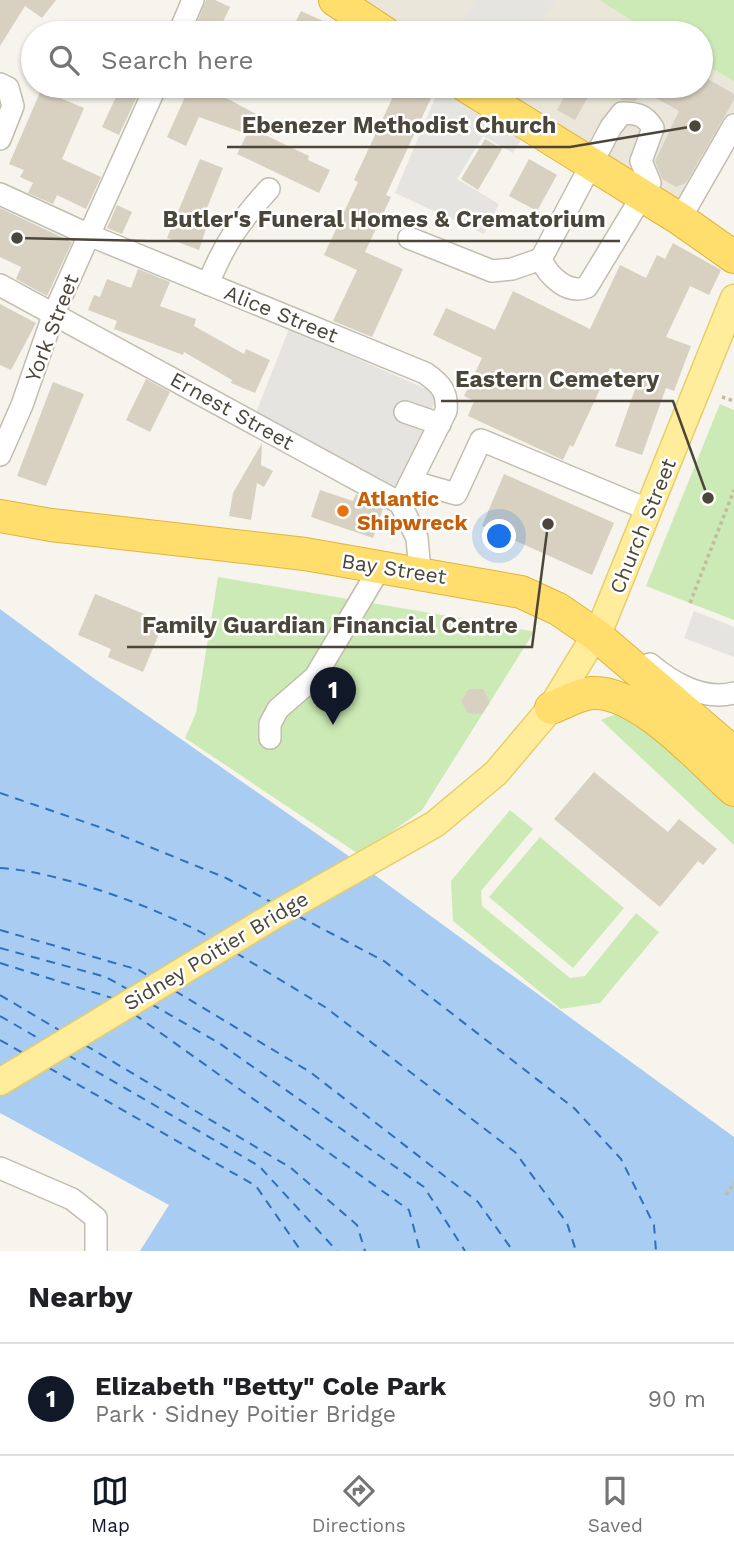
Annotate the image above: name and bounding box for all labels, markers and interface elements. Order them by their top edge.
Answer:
search box [21,21,713,98]
icon: search [45,41,83,79]
text: Search here [101,45,253,75]
callout: Ebenezer Methodist Church [227,103,570,147]
text: Ebenezer Methodist Church [242,112,556,139]
callout: Butler's Funeral Homes & Crematorium [148,197,620,241]
text: Butler's Funeral Homes & Crematorium [162,206,606,233]
street label: York Street [20,270,84,385]
street label: Alice Street [221,279,342,348]
callout: Eastern Cemetery [441,357,673,401]
street label: Ernest Street [166,366,299,455]
text: Eastern Cemetery [455,366,659,393]
street label: Church Street [604,454,681,597]
place label: Atlantic Shipwreck [357,486,468,535]
marker: Atlantic Shipwreck [335,503,351,519]
your location [482,519,516,553]
street label: Bay Street [340,548,448,589]
callout: Family Guardian Financial Centre [127,603,532,647]
text: Family Guardian Financial Centre [142,612,518,639]
pin: 1 [310,667,356,725]
street label: Sidney Poitier Bridge [119,886,313,1016]
text: Nearby [28,1279,133,1314]
text: Elizabeth "Betty" Cole Park [95,1371,446,1401]
text: 1 [46,1386,56,1413]
text: 90 m [648,1386,706,1413]
text: Park · Sidney Poitier Bridge [95,1401,396,1428]
tab: Map [91,1472,130,1537]
tab: Directions [312,1472,406,1537]
tab: Saved [588,1472,643,1537]

